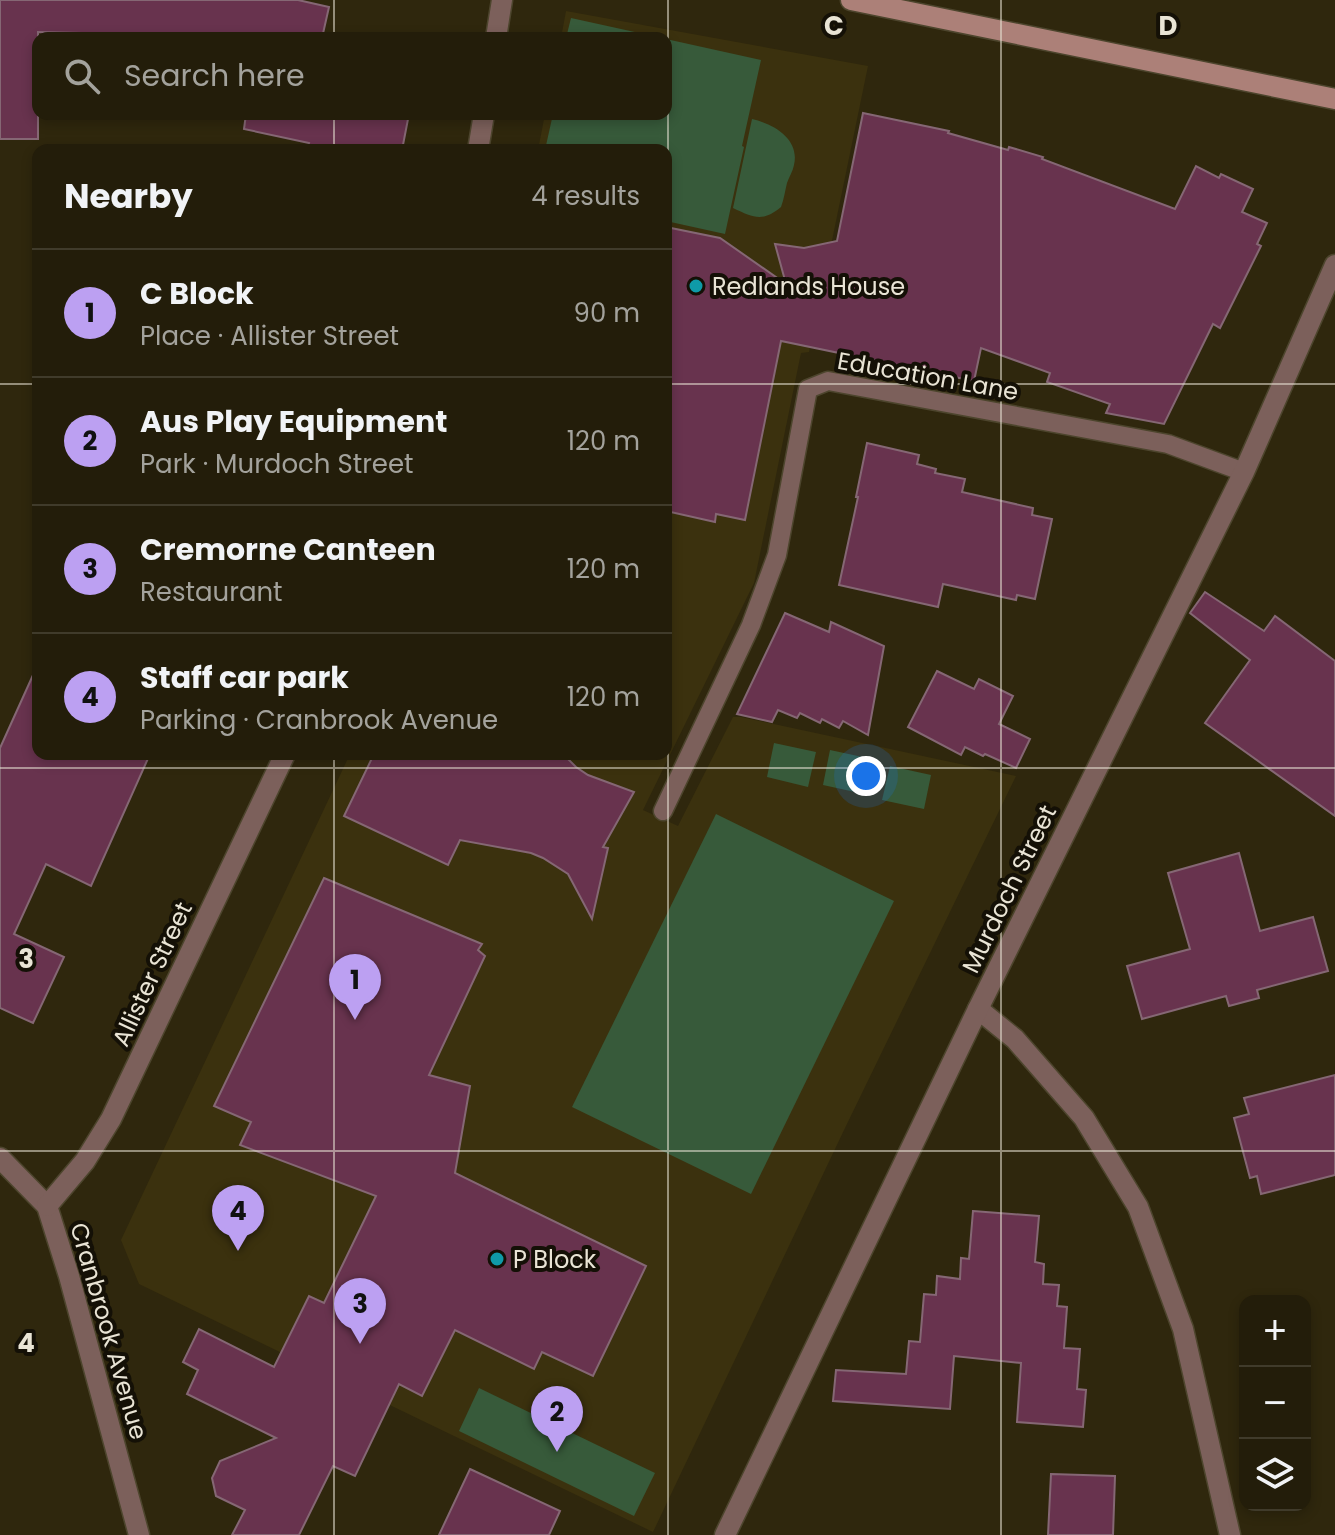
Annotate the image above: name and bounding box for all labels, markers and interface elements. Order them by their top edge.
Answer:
text: C [824,8,844,44]
text: D [1159,8,1178,44]
search box [32,32,672,120]
icon: search [60,54,104,98]
text: Search here [124,54,305,97]
text: Nearby [64,172,193,220]
text: 4 results [531,178,640,214]
place label: Redlands House [712,270,905,303]
text: C Block [140,272,254,315]
marker: Redlands House [687,277,705,295]
text: 1 [85,295,95,331]
text: 90 m [574,295,640,331]
text: Place · Allister Street [140,318,399,354]
street label: Education Lane [835,344,1021,408]
text: Aus Play Equipment [140,400,447,443]
text: 2 [83,423,97,459]
text: 120 m [567,423,640,459]
text: Park · Murdoch Street [140,446,414,482]
text: Cremorne Canteen [140,528,436,571]
text: 3 [82,551,98,587]
text: 120 m [567,551,640,587]
text: Restaurant [140,574,283,610]
text: Staff car park [140,656,349,699]
text: 4 [81,679,99,715]
text: 120 m [567,679,640,715]
text: Parking · Cranbrook Avenue [140,702,498,738]
your location [846,756,886,796]
street label: Murdoch Street [954,799,1064,979]
street label: Allister Street [104,896,200,1052]
text: 3 [18,941,34,977]
pin: 1 [329,954,381,1020]
pin: 4 [212,1185,264,1251]
street label: Cranbrook Avenue [62,1219,156,1443]
place label: P Block [513,1243,597,1276]
marker: P Block [488,1250,506,1268]
pin: 3 [334,1278,386,1344]
map controls [1239,1295,1311,1511]
button: + [1239,1295,1311,1367]
text: 4 [17,1325,35,1361]
button: − [1239,1367,1311,1439]
pin: 2 [531,1386,583,1452]
button: layers [1239,1439,1311,1511]

